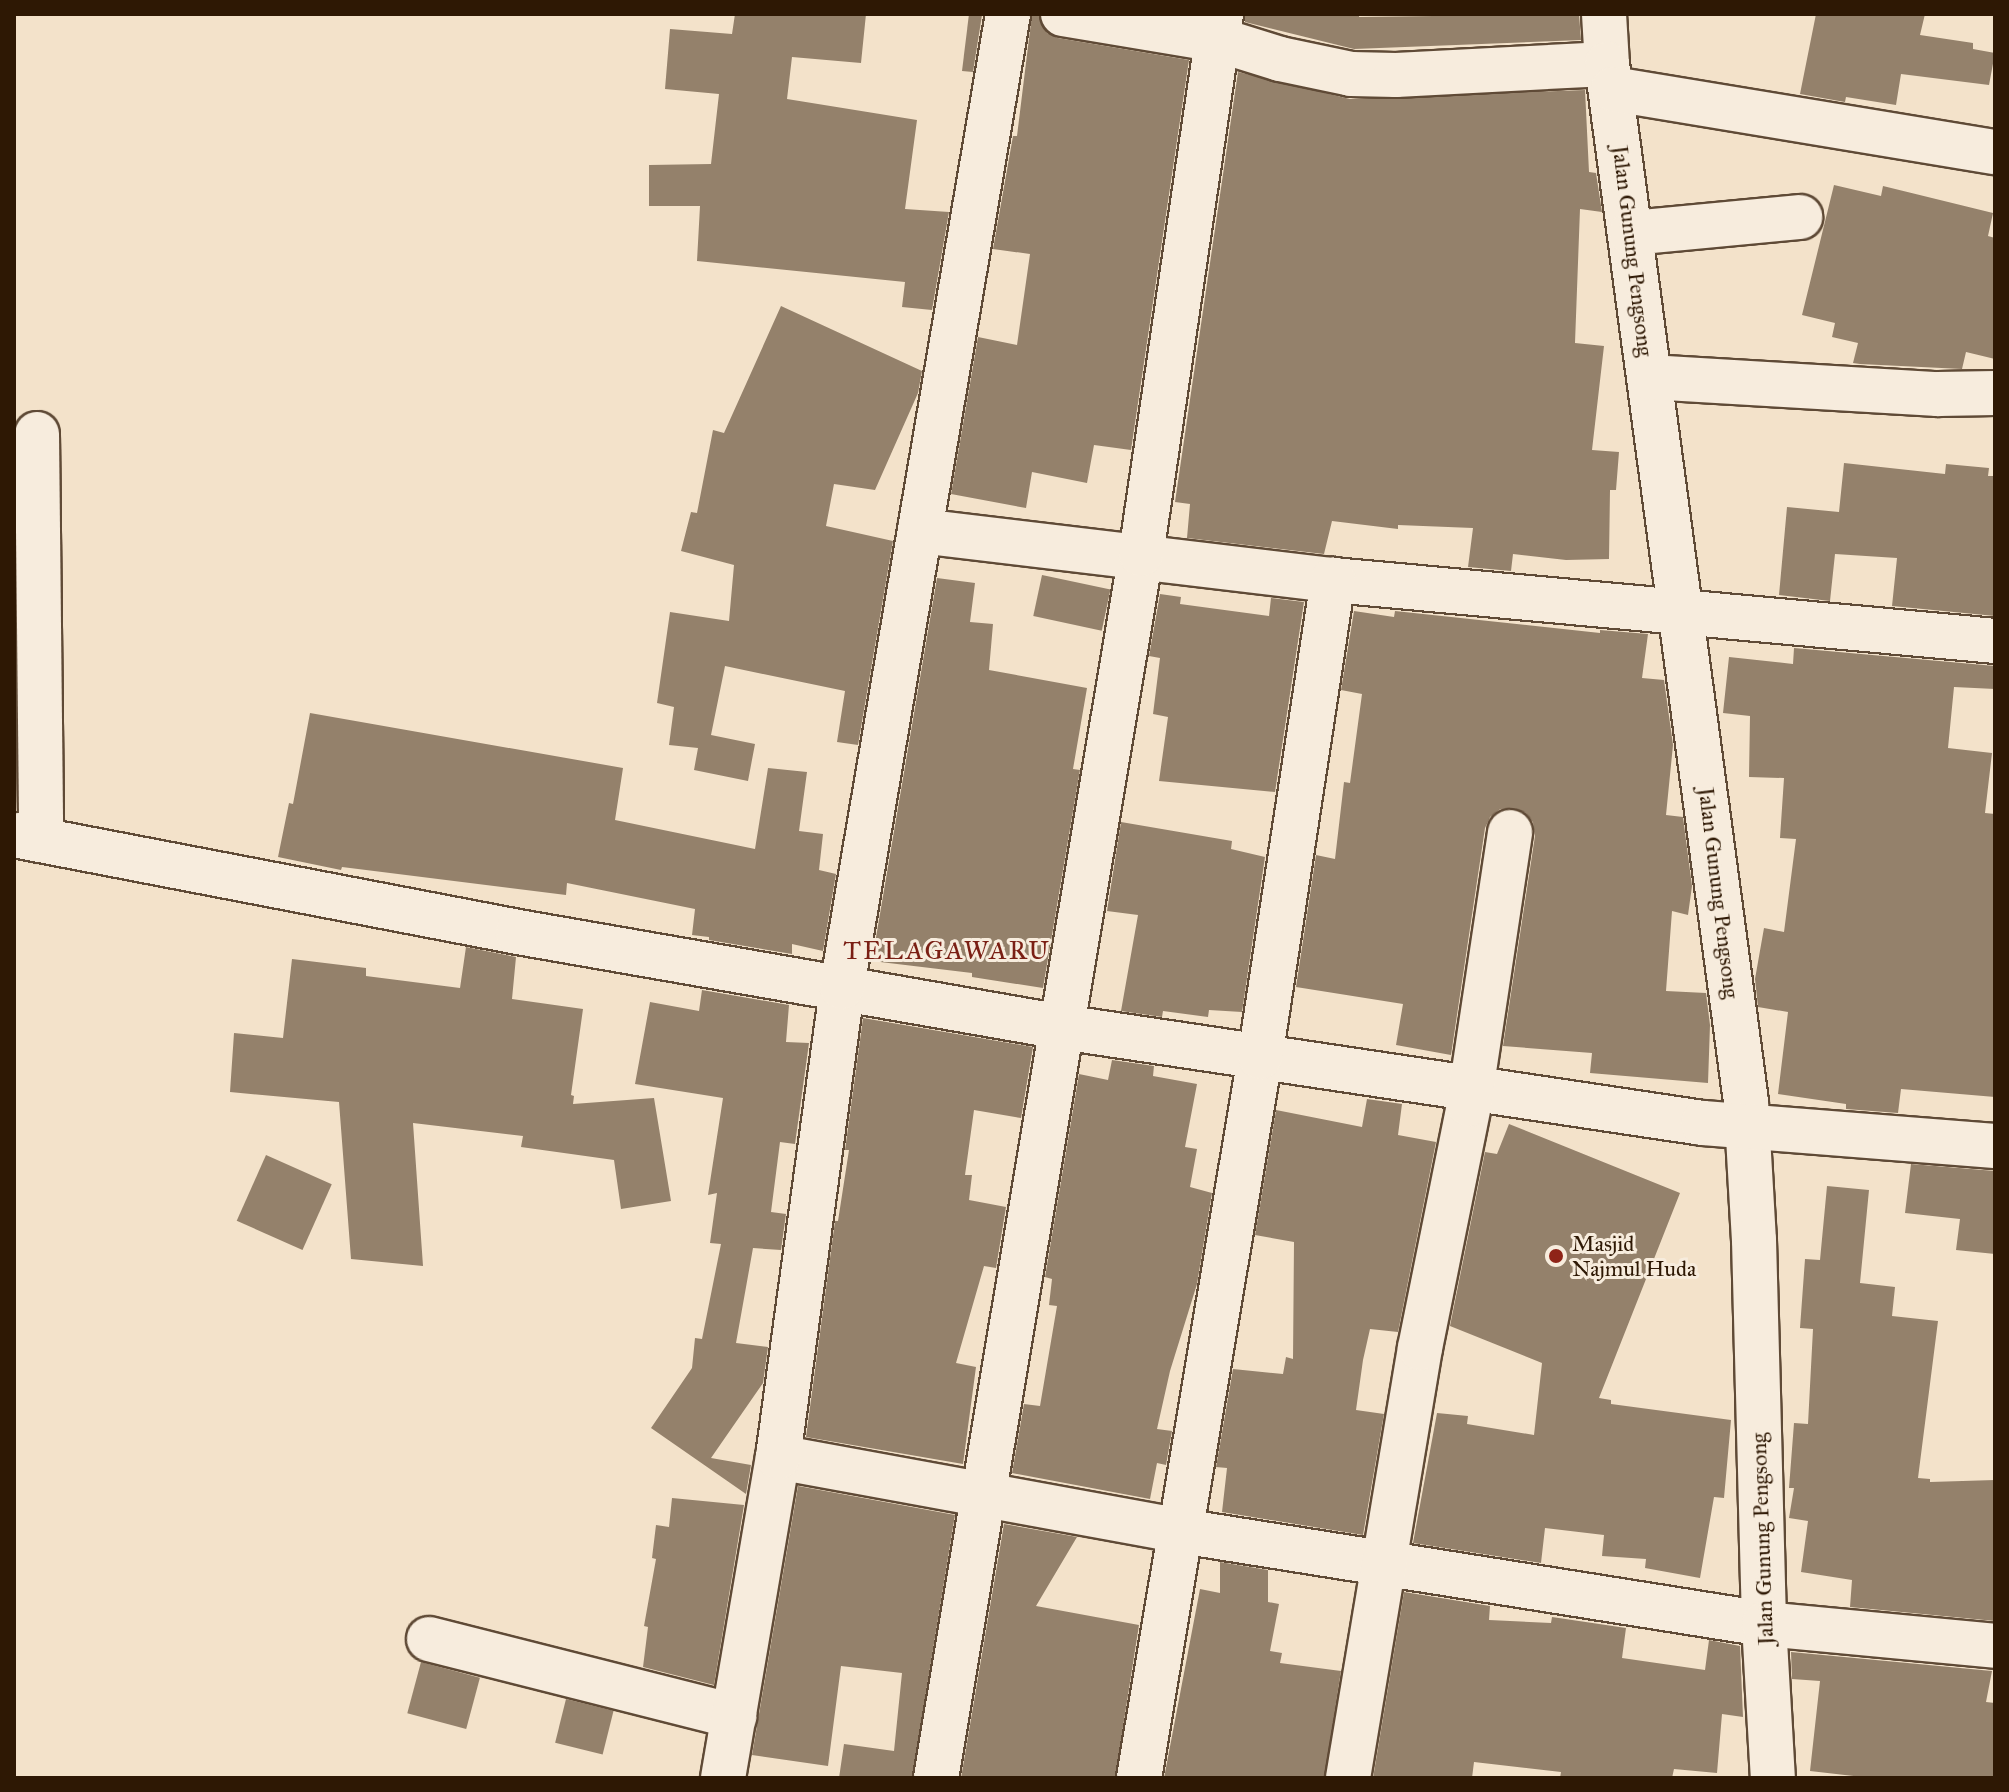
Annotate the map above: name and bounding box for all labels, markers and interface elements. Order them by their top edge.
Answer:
street label: Jalan Gunung Pengsong [1607,144,1659,358]
street label: Jalan Gunung Pengsong [1693,786,1745,1000]
district label: TELAGAWARU [843,935,1051,967]
place label: Masjid Najmul Huda [1572,1230,1696,1282]
marker: Masjid Najmul Huda [1547,1247,1565,1265]
street label: Jalan Gunung Pengsong [1745,1432,1779,1646]

